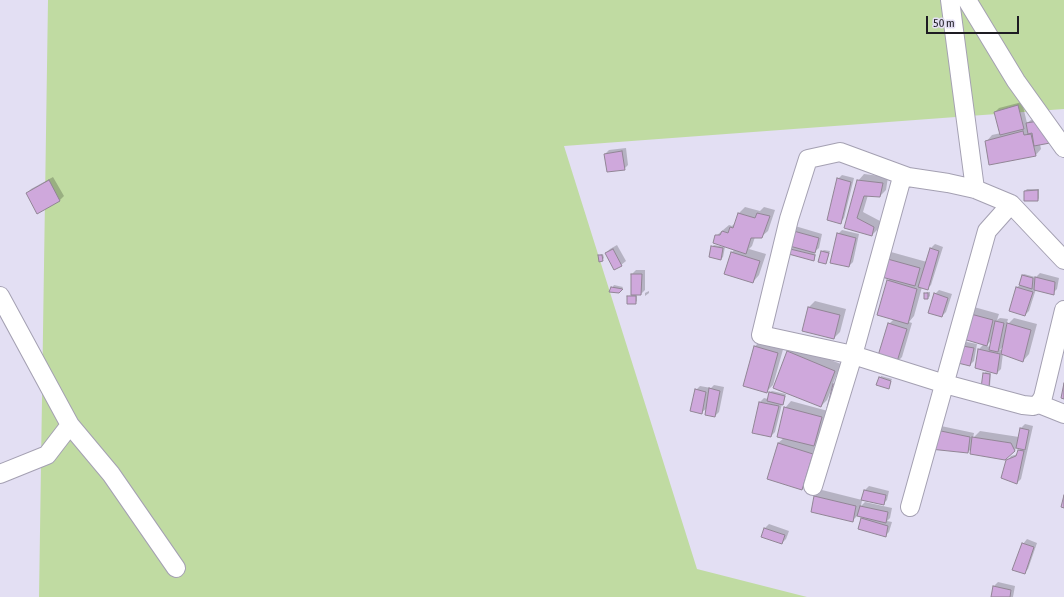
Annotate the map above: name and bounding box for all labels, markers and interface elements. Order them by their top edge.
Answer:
scale bar [928,8,1021,34]
text: 50 m [933,16,955,30]

